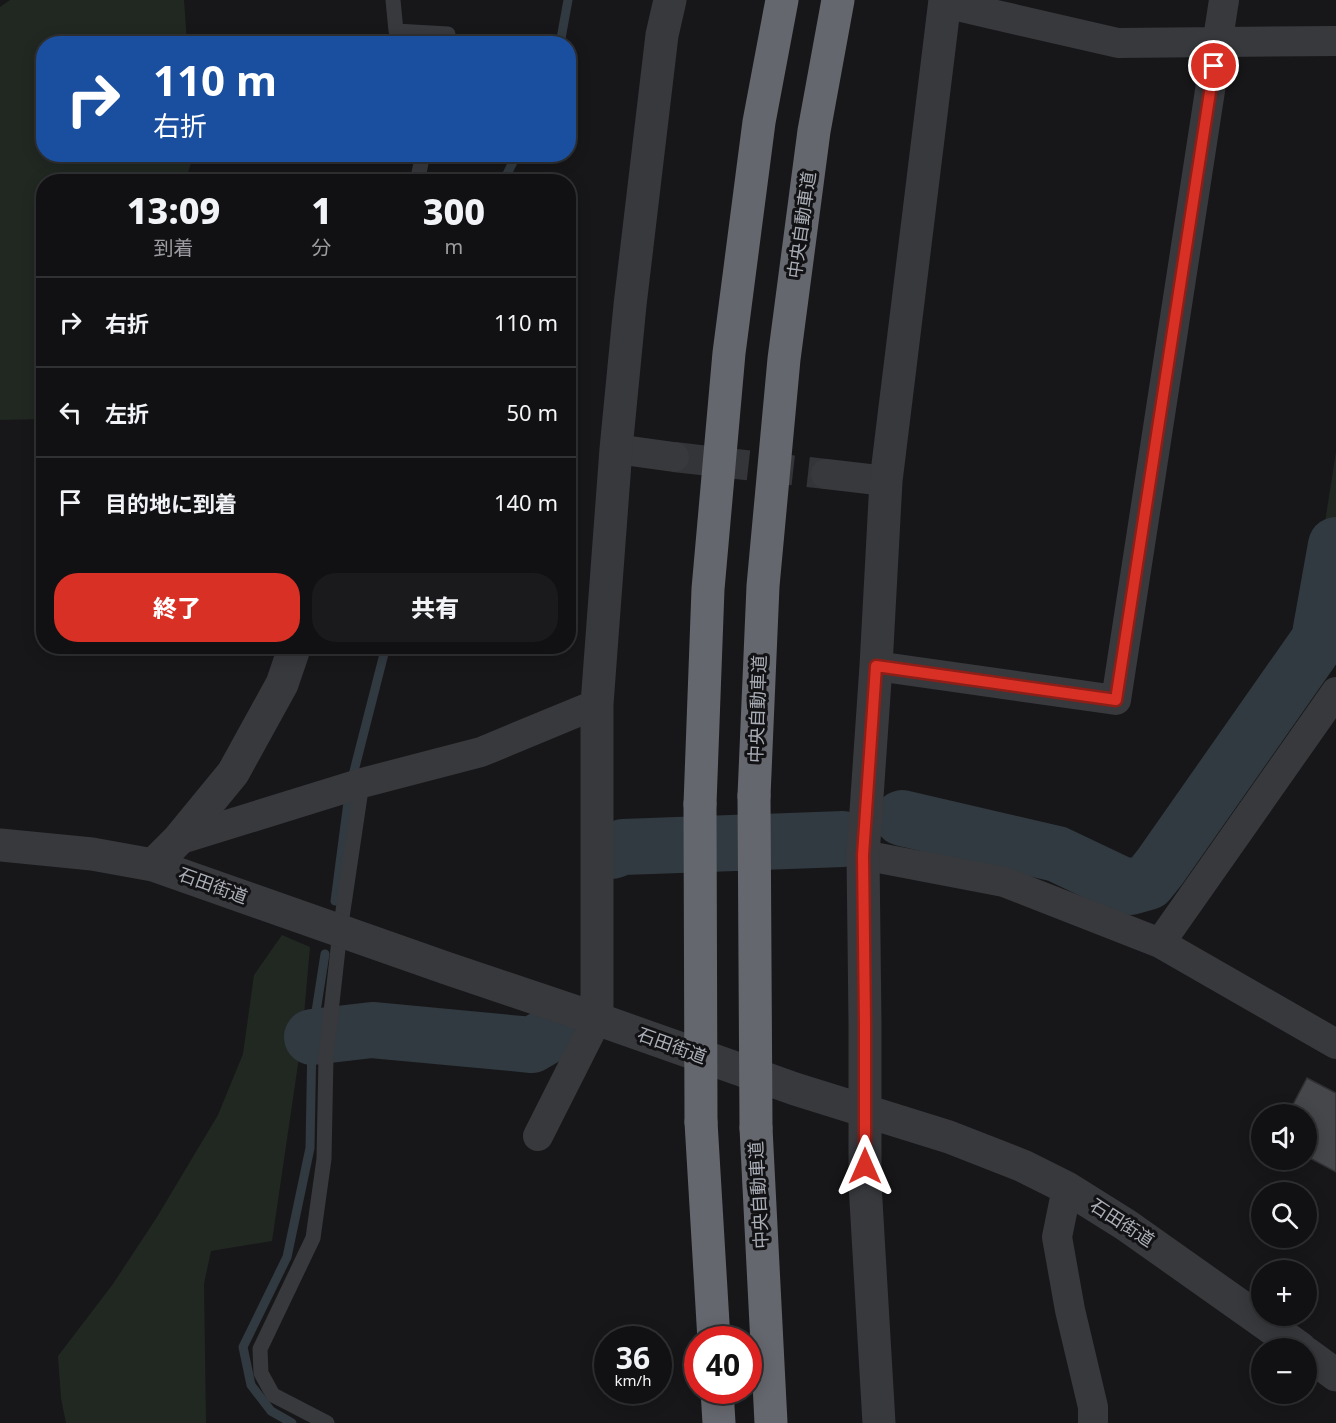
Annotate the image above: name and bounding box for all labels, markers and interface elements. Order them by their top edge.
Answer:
pin [1188,40,1239,91]
icon: arrive [1197,49,1230,82]
text: 110 m [153,51,277,108]
icon: right [54,60,132,138]
text: 右折 [153,107,207,144]
street label: 中央自動車道 [782,170,820,280]
text: 13:09 [127,186,220,235]
text: 1 [311,186,332,235]
text: 300 [423,187,485,236]
text: m [445,233,463,260]
text: 到着 [154,234,194,261]
text: 分 [312,234,332,261]
icon: right [54,306,87,339]
text: 110 m [494,307,558,337]
text: 右折 [105,308,149,338]
icon: left [54,396,87,429]
text: 50 m [507,397,558,427]
text: 左折 [105,398,149,428]
icon: arrive [54,486,87,519]
text: 140 m [494,487,558,517]
text: 目的地に到着 [105,488,237,518]
button: 終了 [54,573,300,642]
button: 共有 [312,573,558,642]
street label: 中央自動車道 [743,655,771,763]
street label: 石田街道 [175,861,251,909]
street label: 石田街道 [634,1021,710,1069]
map controls [1251,1104,1317,1404]
button: sound [1251,1104,1317,1170]
position arrow [833,1134,897,1198]
street label: 中央自動車道 [743,1140,773,1250]
button: search [1251,1182,1317,1248]
street label: 石田街道 [1086,1192,1159,1252]
button: + [1251,1260,1317,1326]
speed limit sign: 40 [684,1326,762,1404]
text: 36 [616,1337,650,1378]
button: − [1251,1338,1317,1404]
text: km/h [615,1370,651,1390]

